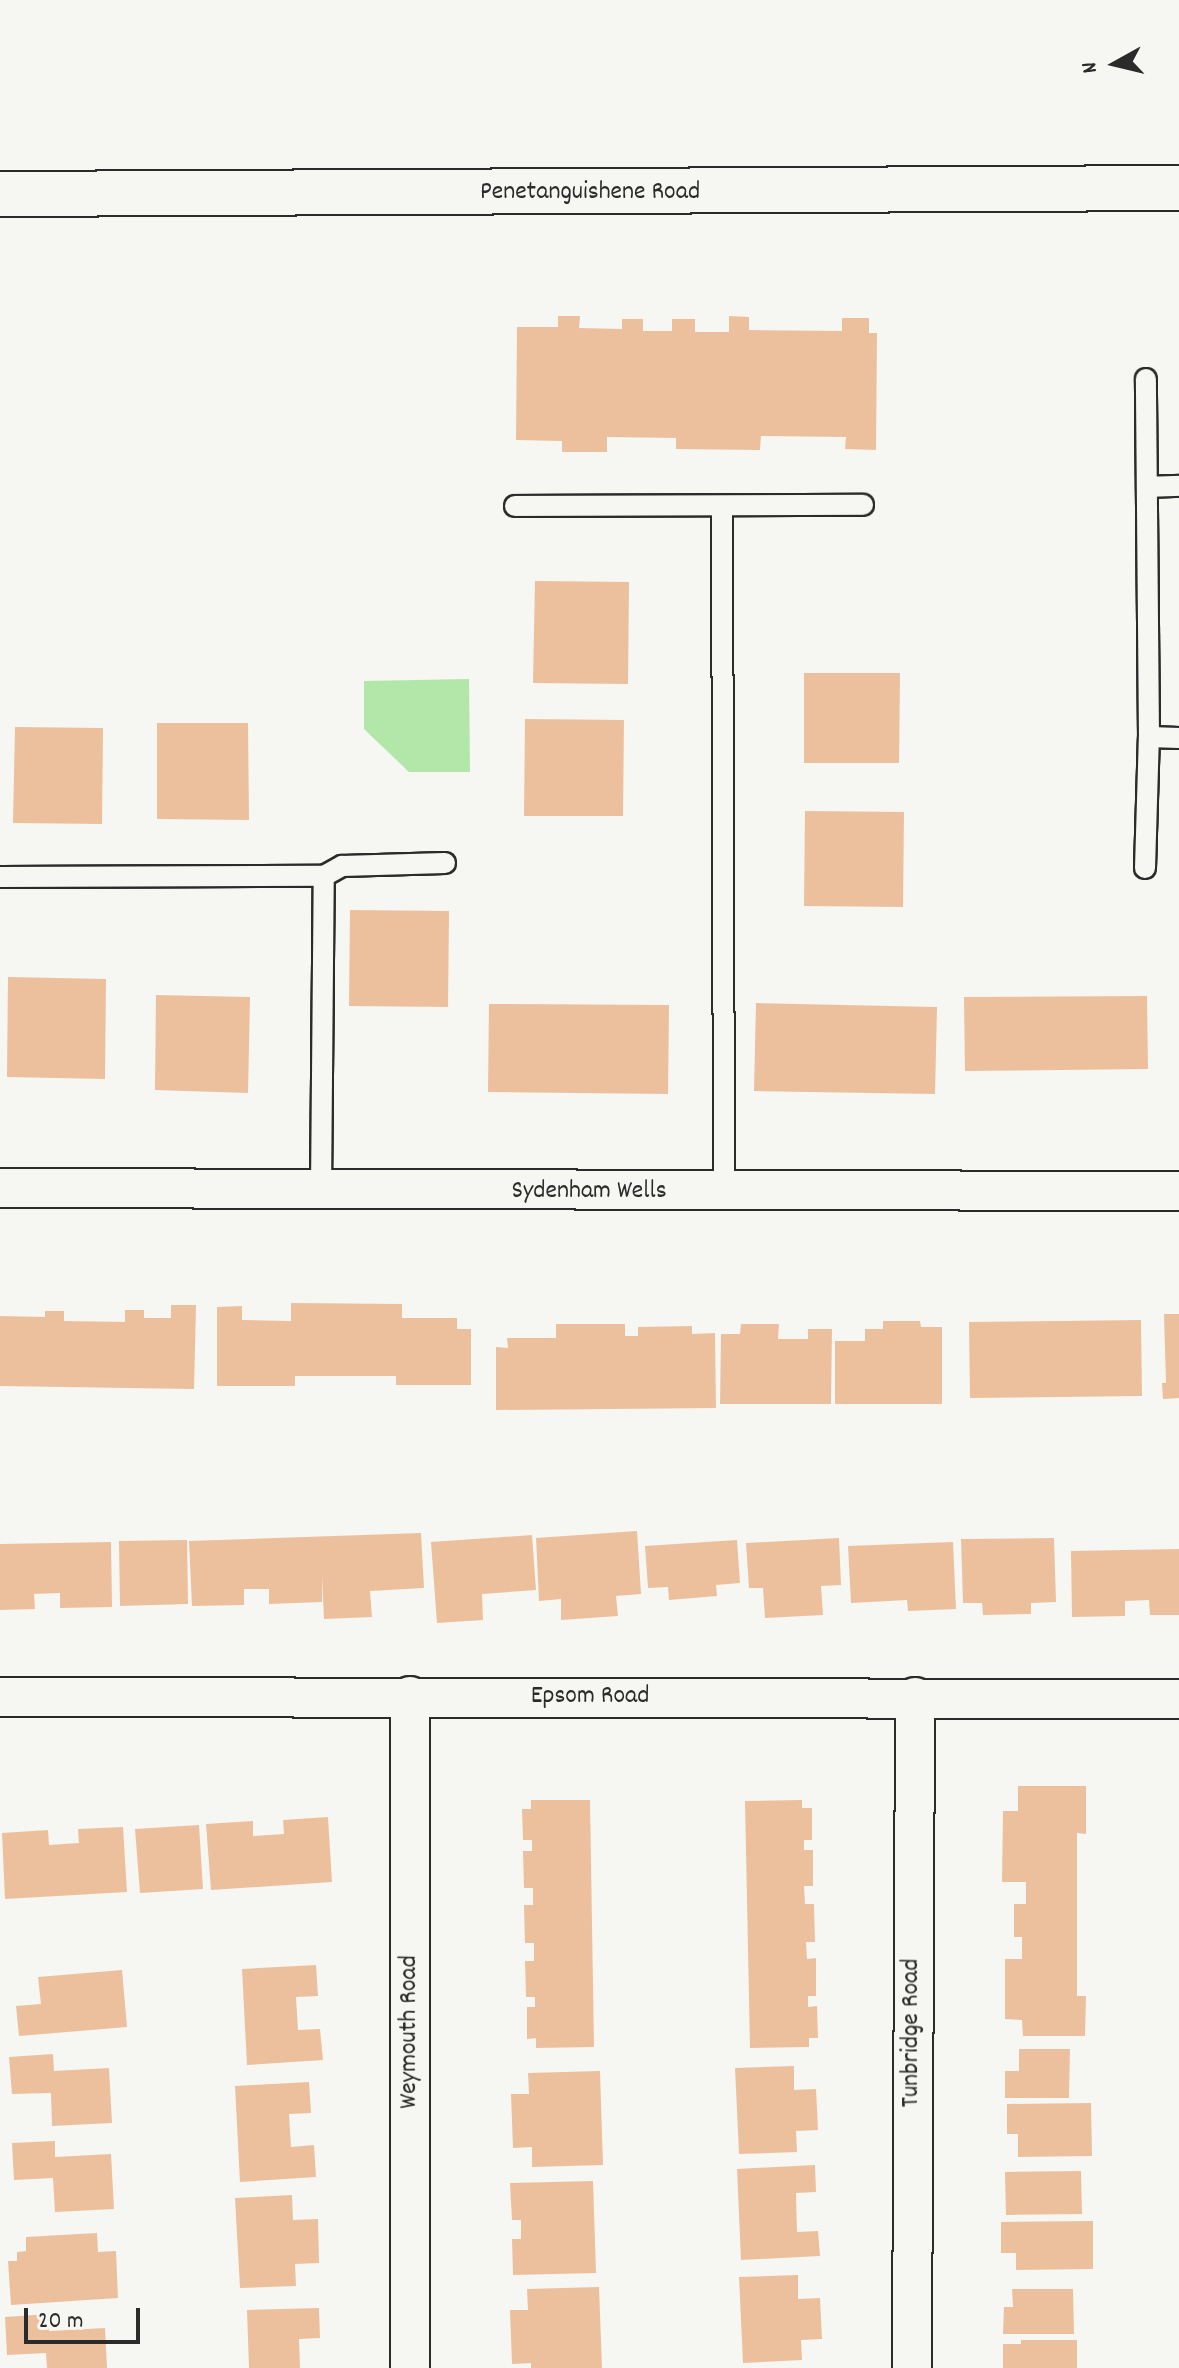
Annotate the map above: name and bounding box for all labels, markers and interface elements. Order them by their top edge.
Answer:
north arrow [1075,24,1155,104]
text: N [1075,60,1107,75]
street label: Penetanguishene Road [480,177,700,209]
street label: Sydenham Wells [511,1176,667,1208]
street label: Epsom Road [531,1681,649,1713]
street label: Weymouth Road [394,1955,426,2109]
street label: Tunbridge Road [896,1959,928,2107]
scale bar [28,2292,144,2342]
text: 20 m [38,2305,84,2339]

